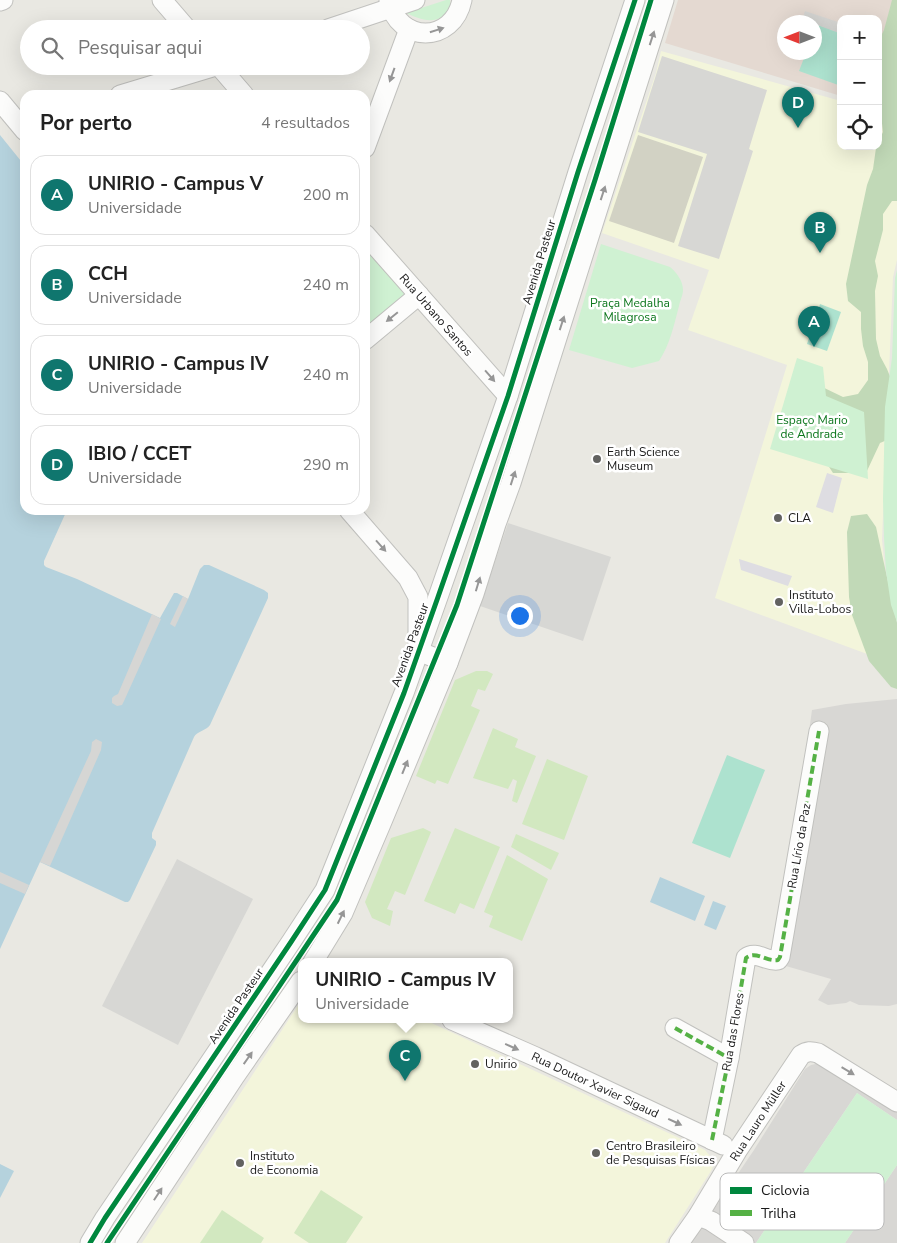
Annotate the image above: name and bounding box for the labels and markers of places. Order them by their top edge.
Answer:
pin: D [782,87,814,128]
pin: B [804,212,836,253]
pin: A [798,306,830,347]
place label: Earth Science Museum [607,444,680,474]
marker: Earth Science Museum [591,453,603,465]
place label: CLA [788,510,811,526]
marker: CLA [772,512,784,524]
place label: Instituto Villa-Lobos [788,587,851,617]
marker: Instituto Villa-Lobos [773,596,785,608]
pin: C [389,1040,421,1081]
place label: Unirio [485,1056,517,1072]
marker: Unirio [469,1058,481,1070]
place label: Centro Brasileiro de Pesquisas Físicas [606,1138,715,1168]
marker: Centro Brasileiro de Pesquisas Físicas [590,1147,602,1159]
place label: Instituto de Economia [250,1148,318,1178]
marker: Instituto de Economia [234,1157,246,1169]

